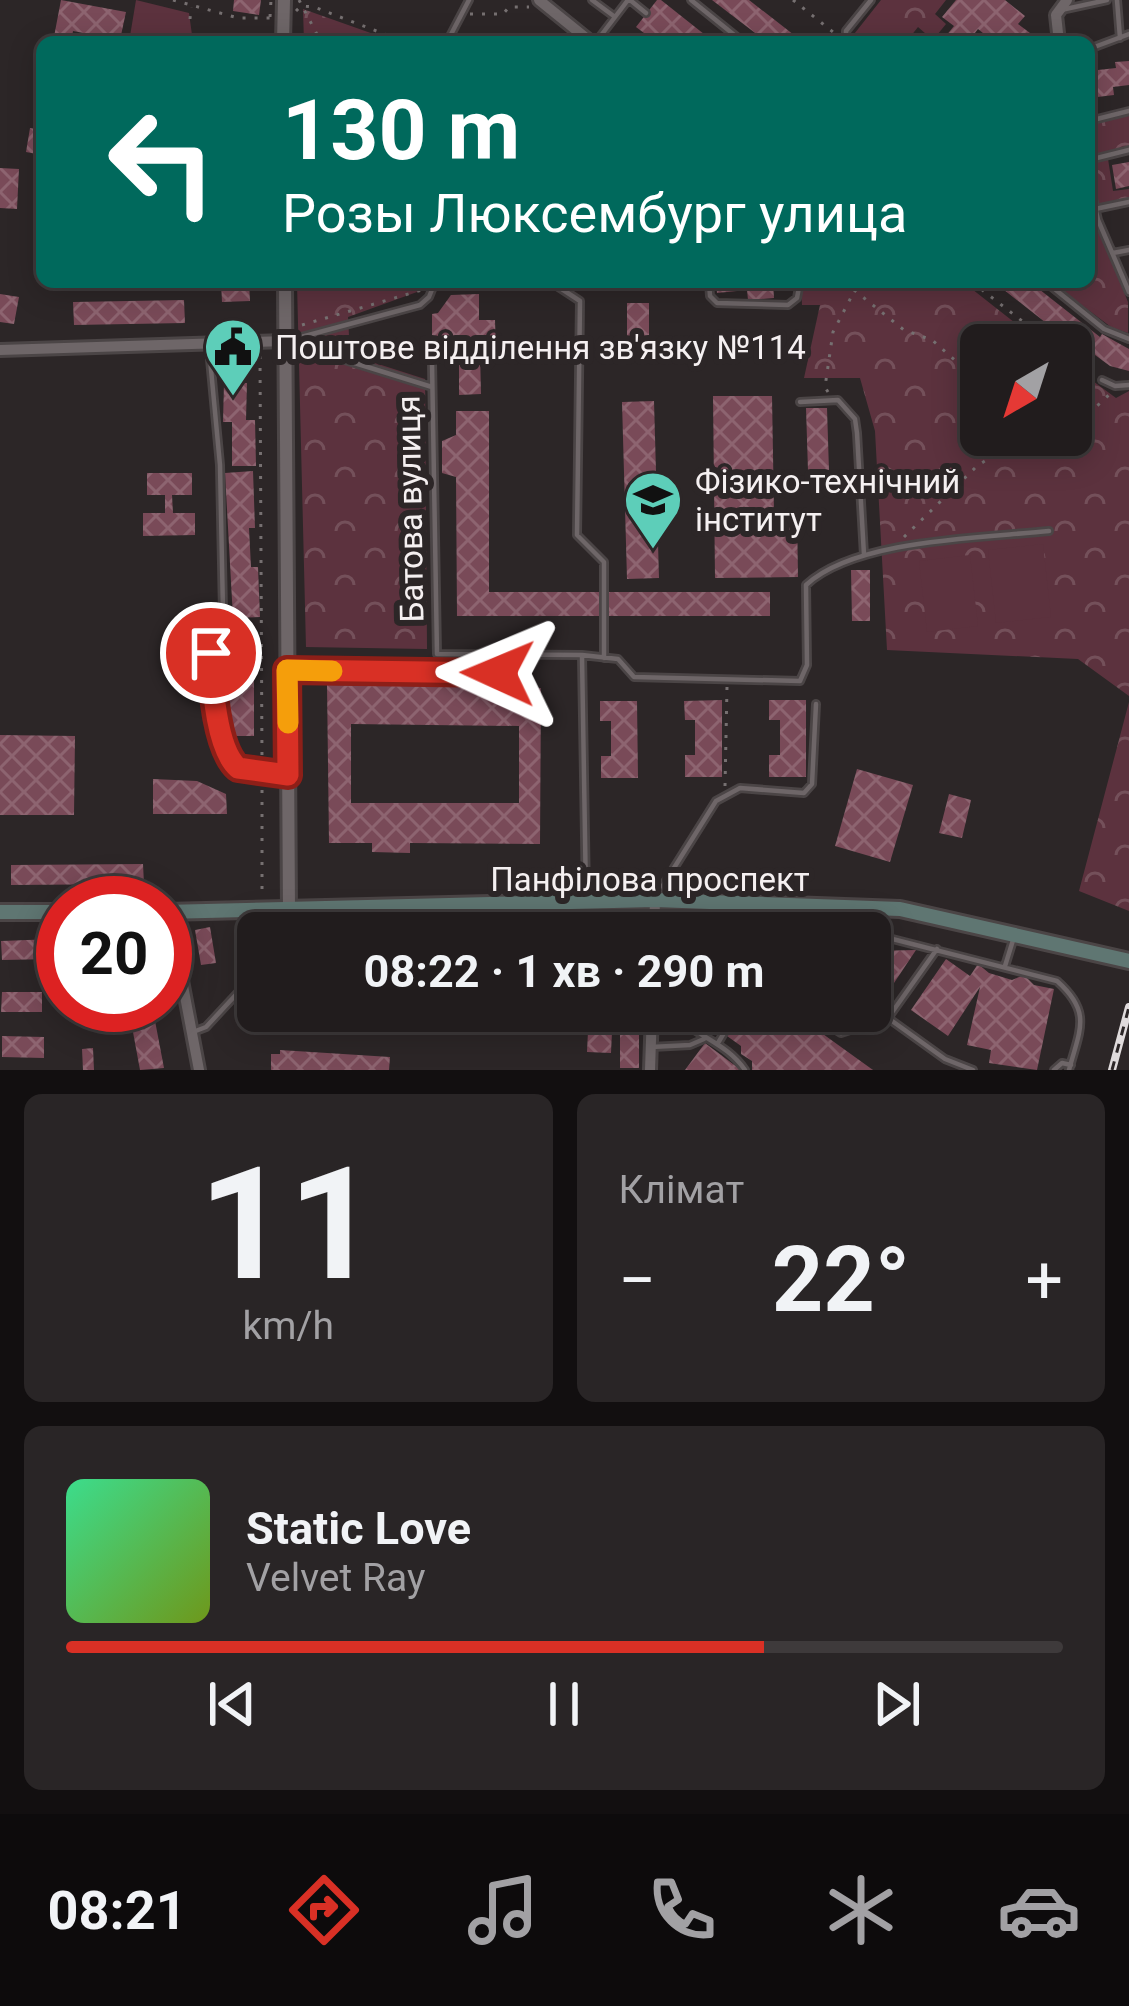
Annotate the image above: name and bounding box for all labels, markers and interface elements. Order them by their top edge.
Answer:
text: 130 m [282,81,520,180]
icon: left [84,84,240,240]
text: Розы Люксембург улица [282,182,907,245]
public building icon: Поштове відділення зв'язку №114 [202,316,264,398]
north arrow [960,324,1092,456]
map controls [960,324,1092,456]
place label: Поштове відділення зв'язку №114 [275,328,806,367]
street label: Батова вулиця [389,395,431,623]
place label: Фізико-технічний інститут [695,462,960,539]
school or university icon: Фізико-технічний інститут [622,469,684,551]
pin [160,602,262,704]
position arrow [435,610,561,736]
icon: arrive [178,620,244,686]
street label: Панфілова проспект [490,860,810,899]
speed limit sign: 20 [36,876,192,1032]
text: 08:22 · 1 хв · 290 m [364,945,764,998]
text: 11 [199,1133,378,1316]
text: Клімат [619,1167,744,1213]
text: 22° [772,1228,910,1333]
text: − [619,1242,656,1319]
text: + [1026,1242,1063,1319]
text: km/h [242,1303,334,1349]
text: Static Love [246,1502,471,1555]
text: Velvet Ray [246,1555,425,1601]
icon: previous [199,1671,265,1737]
icon: pause [531,1671,597,1737]
icon: next [864,1671,930,1737]
icon: directions [282,1868,366,1952]
icon: music [461,1868,545,1952]
icon: phone [640,1868,724,1952]
icon: climate [819,1868,903,1952]
icon: car [997,1868,1081,1952]
text: 08:21 [47,1879,187,1942]

